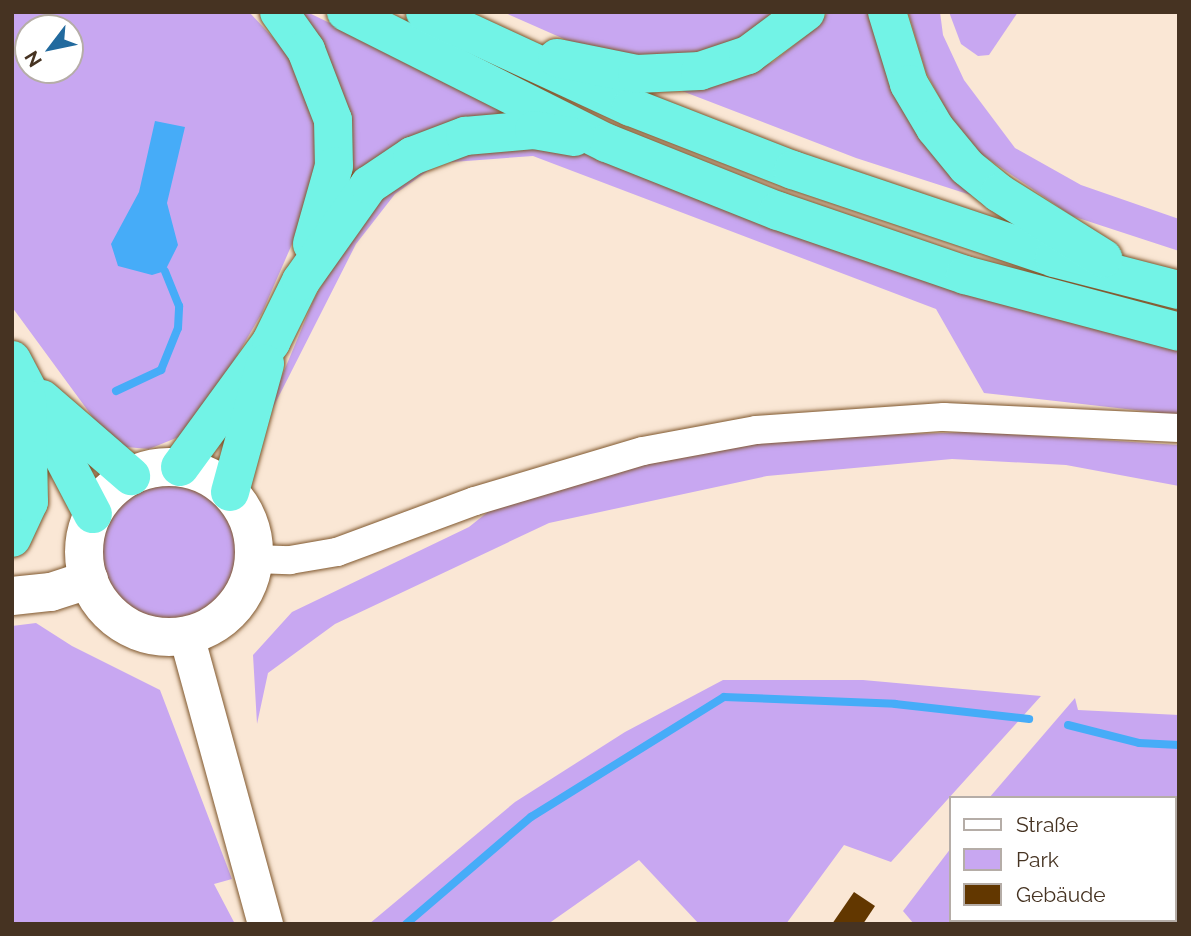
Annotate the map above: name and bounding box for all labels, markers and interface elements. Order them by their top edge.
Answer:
north arrow [14,14,84,84]
text: N [20,47,46,71]
legend [950,796,1177,922]
text: Straße [1016,812,1078,837]
text: Park [1016,847,1059,872]
text: Gebäude [1016,882,1106,907]

